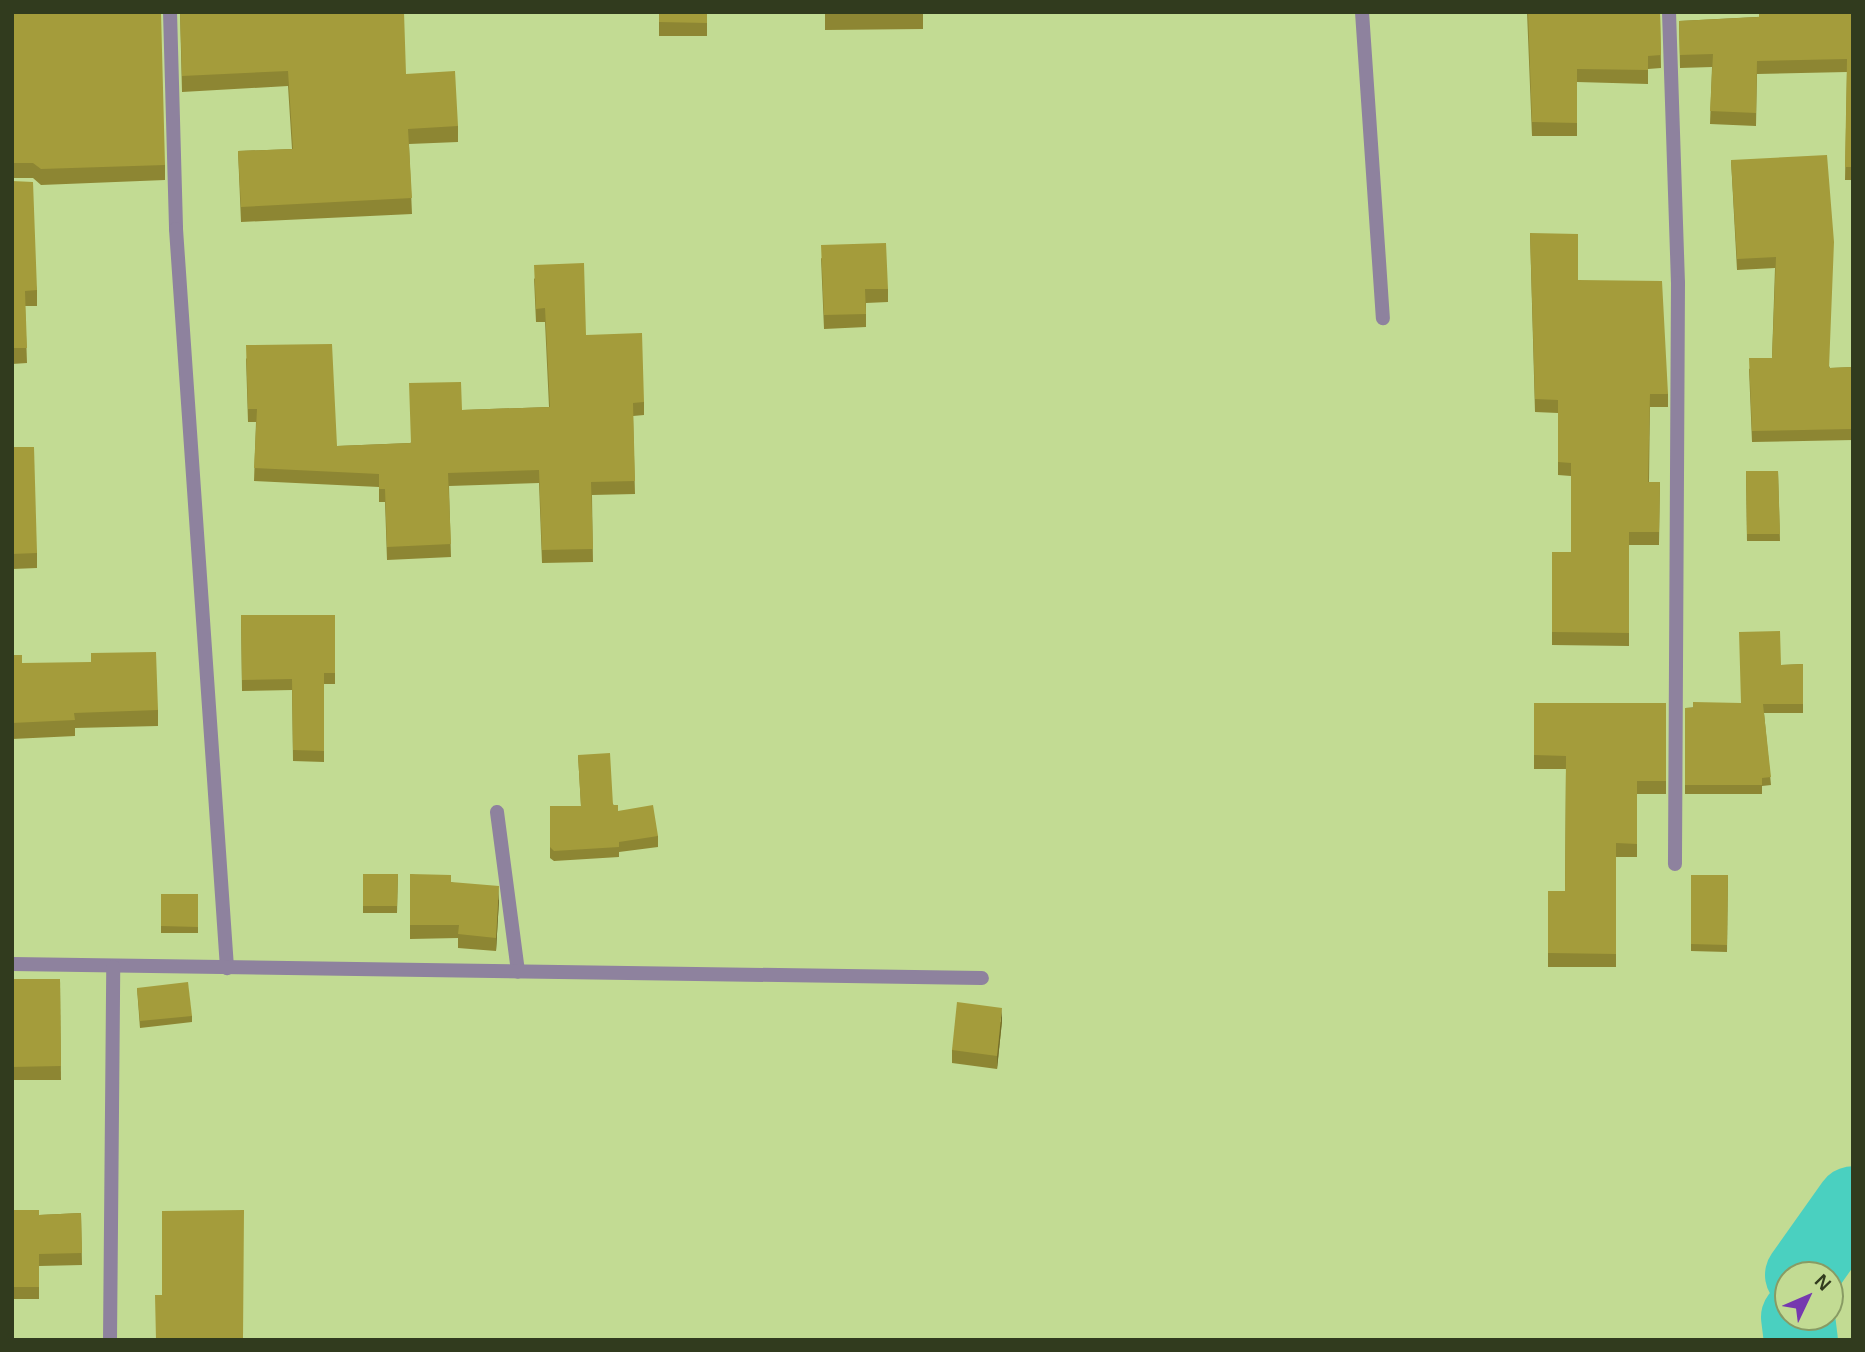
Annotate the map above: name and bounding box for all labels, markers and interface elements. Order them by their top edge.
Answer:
north arrow [1774,1261,1844,1331]
text: N [1811,1270,1835,1295]

